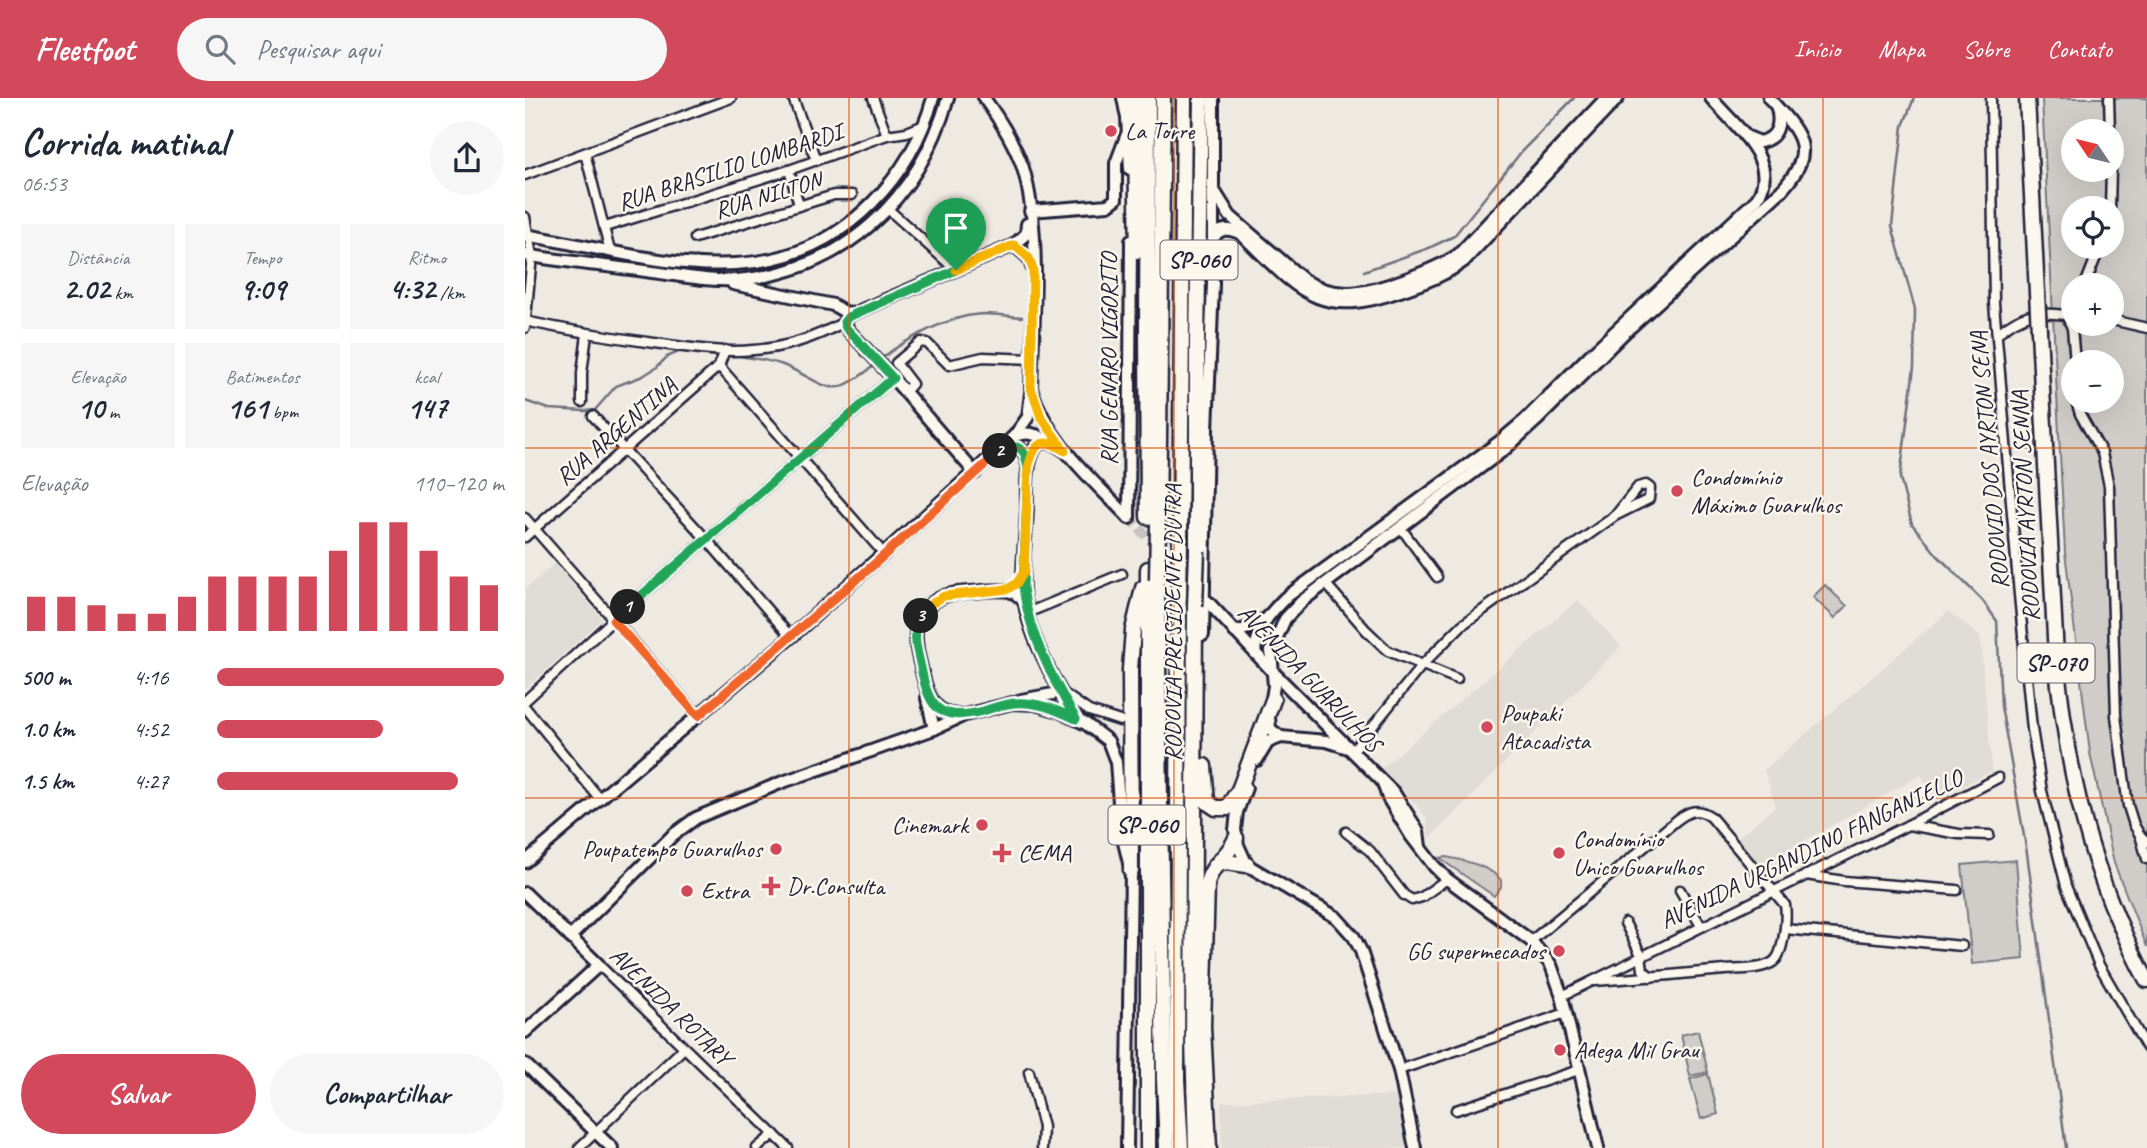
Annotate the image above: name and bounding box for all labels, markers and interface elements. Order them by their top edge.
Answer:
search box [177,18,667,81]
text: Fleetfoot [35,28,135,70]
icon: search [201,30,239,68]
text: Pesquisar aqui [257,33,380,66]
text: Início [1794,34,1840,64]
text: Mapa [1878,34,1925,64]
text: Sobre [1963,34,2009,64]
text: Contato [2047,34,2112,64]
street label: RUA BRASILIO LOMBARDI [614,115,850,217]
place label: La Torre [1125,116,1196,146]
text: Corrida matinal [21,119,227,166]
north arrow [2061,119,2125,182]
map controls [2061,119,2124,413]
button: share [430,121,504,195]
marker: La Torre [1103,123,1119,139]
street label: RUA NILTON [711,164,828,225]
text: 06:53 [21,169,67,198]
button: locate [2061,196,2124,259]
pin [926,198,986,270]
icon: arrive [937,209,975,247]
road number: SP-060 [1161,240,1237,280]
text: Distância [67,246,129,270]
text: Tempo [244,246,281,270]
text: Ritmo [408,246,446,270]
street label: RUA GENARO VIGORITO [1094,250,1124,465]
text: 2.02 [63,270,110,308]
text: 9:09 [240,270,285,308]
text: 4:32 [389,270,435,308]
button: + [2061,273,2124,336]
text: km [110,281,133,305]
text: /km [435,281,465,305]
street label: RODOVIO DOS AYRTON SENA [1963,329,2015,590]
button: − [2061,350,2124,413]
text: Elevação [71,365,126,389]
text: Batimentos [226,365,299,389]
text: kcal [414,365,439,389]
street label: RUA ARGENTINA [549,370,683,492]
text: 10 [77,389,104,427]
text: 161 [227,389,268,427]
text: 147 [407,389,447,427]
street label: RODOVIA AYRTON SENNA [2004,389,2046,622]
text: m [104,400,119,424]
text: bpm [268,400,298,424]
pin: 2 [983,434,1017,468]
text: 2 [995,438,1004,462]
place label: Condomínio Máximo Guarulhos [1691,462,1843,520]
text: Elevação [21,469,88,498]
text: 110–120 m [413,469,504,498]
marker: Condomínio Máximo Guarulhos [1669,483,1685,499]
street label: RODOVIA PRESIDENTE DUTRA [1158,484,1188,761]
pin: 1 [611,589,645,624]
text: 1 [623,594,632,618]
pin: 3 [903,598,939,634]
street label: AVENIDA GUARULHOS [1232,598,1391,761]
text: 3 [916,603,925,627]
road number: SP-070 [2017,643,2095,682]
text: 500 m [21,663,70,692]
text: 4:16 [133,663,169,692]
place label: Poupaki Atacadista [1501,698,1592,756]
text: 1.0 km [21,715,75,744]
text: 4:52 [133,715,169,744]
marker: Poupaki Atacadista [1479,719,1495,735]
street label: AVENIDA URGANDINO FANGANIELLO [1655,761,1970,935]
text: 1.5 km [21,767,74,796]
text: 4:27 [133,767,169,796]
road number: SP-060 [1109,806,1185,845]
place label: Cinemark [892,810,970,840]
marker: Cinemark [974,817,990,833]
place label: Condomínio Unico Guarulhos [1573,824,1705,882]
place label: Poupatempo Guarulhos [582,834,764,864]
place label: CEMA [1018,838,1072,868]
marker: Poupatempo Guarulhos [768,841,784,857]
marker: CEMA [992,843,1012,863]
marker: Condomínio Unico Guarulhos [1551,845,1567,861]
place label: Dr.Consulta [787,871,886,901]
place label: Extra [701,876,751,906]
marker: Dr.Consulta [761,876,781,896]
marker: Extra [679,883,695,899]
place label: GG supermecados [1407,936,1548,966]
street label: AVENIDA ROTARY [604,940,742,1075]
marker: GG supermecados [1551,943,1567,959]
place label: Adega Mil Grau [1574,1035,1701,1065]
marker: Adega Mil Grau [1552,1042,1568,1058]
button: Salvar [21,1054,256,1134]
button: Compartilhar [270,1054,504,1134]

